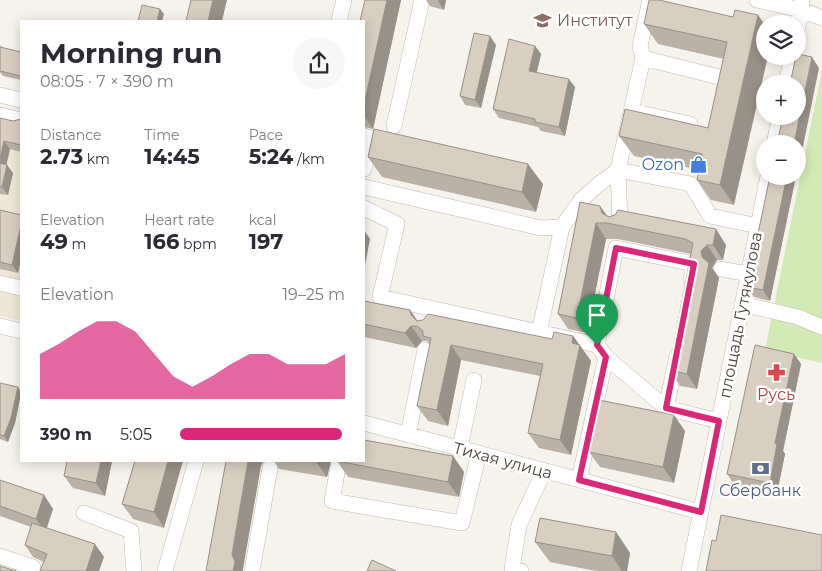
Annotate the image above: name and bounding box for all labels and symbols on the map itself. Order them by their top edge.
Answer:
school or university icon: Институт [533,10,553,30]
place label: Институт [557,11,633,30]
shop icon: Ozon [688,154,708,174]
place label: Ozon [642,155,684,174]
street label: площадь Гутякулова [715,230,766,400]
pin [576,294,618,345]
pharmacy icon: Русь [766,363,786,383]
place label: Русь [757,385,795,404]
street label: Тихая улица [451,438,554,483]
bank icon: Сбербанк [750,459,770,479]
place label: Сбербанк [719,481,802,500]

